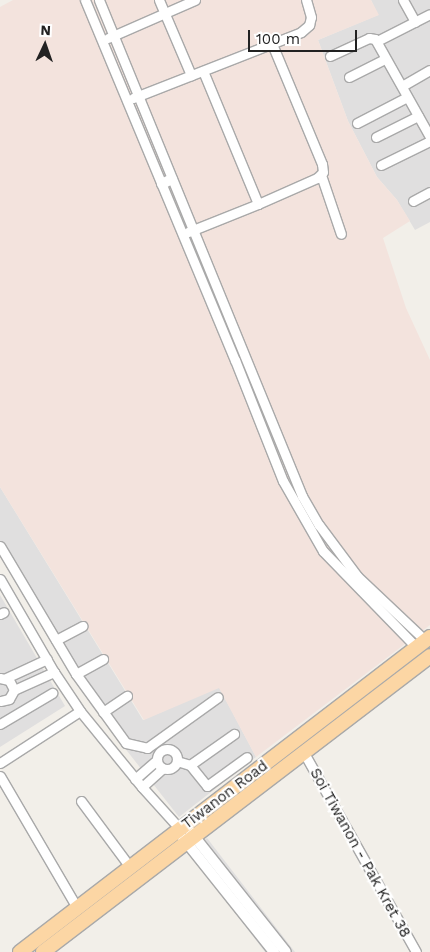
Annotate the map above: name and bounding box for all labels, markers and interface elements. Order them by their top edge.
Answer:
north arrow [20,20,70,70]
scale bar [250,20,359,52]
text: N [40,22,51,38]
text: 100 m [256,30,300,48]
street label: Tiwanon Road [178,757,272,833]
street label: Soi Tiwanon - Pak Kret 38 [306,765,414,941]

